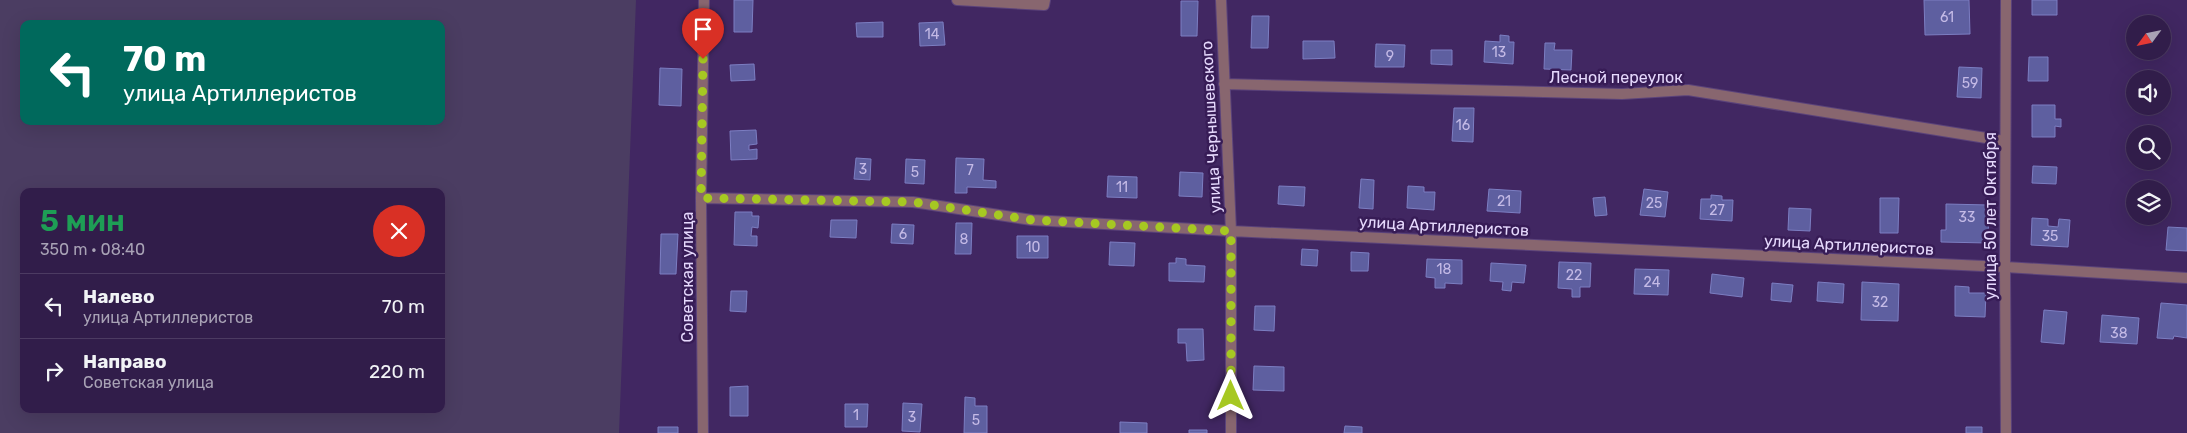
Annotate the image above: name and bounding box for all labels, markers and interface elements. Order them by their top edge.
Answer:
pin [682,8,724,59]
house number: 61 [1940,9,1954,26]
icon: arrive [689,15,717,43]
north arrow [2126,15,2171,60]
map controls [2126,15,2171,225]
house number: 14 [925,26,940,43]
text: 70 m [123,38,206,80]
icon: left [40,40,105,105]
street label: улица Чернышевского [1197,40,1225,214]
house number: 13 [1492,44,1506,61]
house number: 9 [1386,48,1394,65]
street label: Лесной переулок [1549,68,1683,87]
button: sound [2126,70,2171,115]
house number: 59 [1962,75,1978,92]
text: улица Артиллеристов [123,80,357,107]
house number: 16 [1456,117,1470,134]
button: search [2126,125,2171,170]
street label: улица 50 лет Октября [1981,132,2000,300]
house number: 3 [859,161,867,178]
house number: 7 [966,162,974,179]
house number: 5 [911,164,919,181]
house number: 11 [1116,179,1128,196]
button: layers [2126,180,2171,225]
house number: 21 [1497,193,1511,210]
house number: 25 [1646,195,1662,212]
house number: 27 [1709,202,1725,219]
text: 5 мин [40,203,125,239]
button: close [373,205,425,257]
house number: 33 [1959,209,1975,226]
street label: Советская улица [678,212,697,342]
street label: улица Артиллеристов [1359,212,1529,240]
house number: 6 [899,226,907,243]
house number: 35 [2042,228,2058,245]
house number: 8 [960,231,969,248]
street label: улица Артиллеристов [1764,231,1934,259]
house number: 10 [1026,239,1041,256]
text: 350 m · 08:40 [40,240,145,259]
house number: 18 [1437,261,1452,278]
house number: 22 [1566,267,1582,284]
house number: 24 [1644,274,1661,291]
text: Налево [83,285,155,308]
icon: left [40,292,68,320]
house number: 32 [1872,294,1888,311]
text: 70 m [382,295,425,318]
text: улица Артиллеристов [83,308,253,327]
house number: 38 [2110,325,2128,342]
text: Направо [83,350,167,373]
icon: right [40,357,68,385]
text: 220 m [369,360,425,383]
position arrow [1204,369,1256,421]
text: Советская улица [83,373,214,392]
house number: 1 [853,407,859,424]
house number: 3 [908,409,916,426]
house number: 5 [972,412,980,429]

